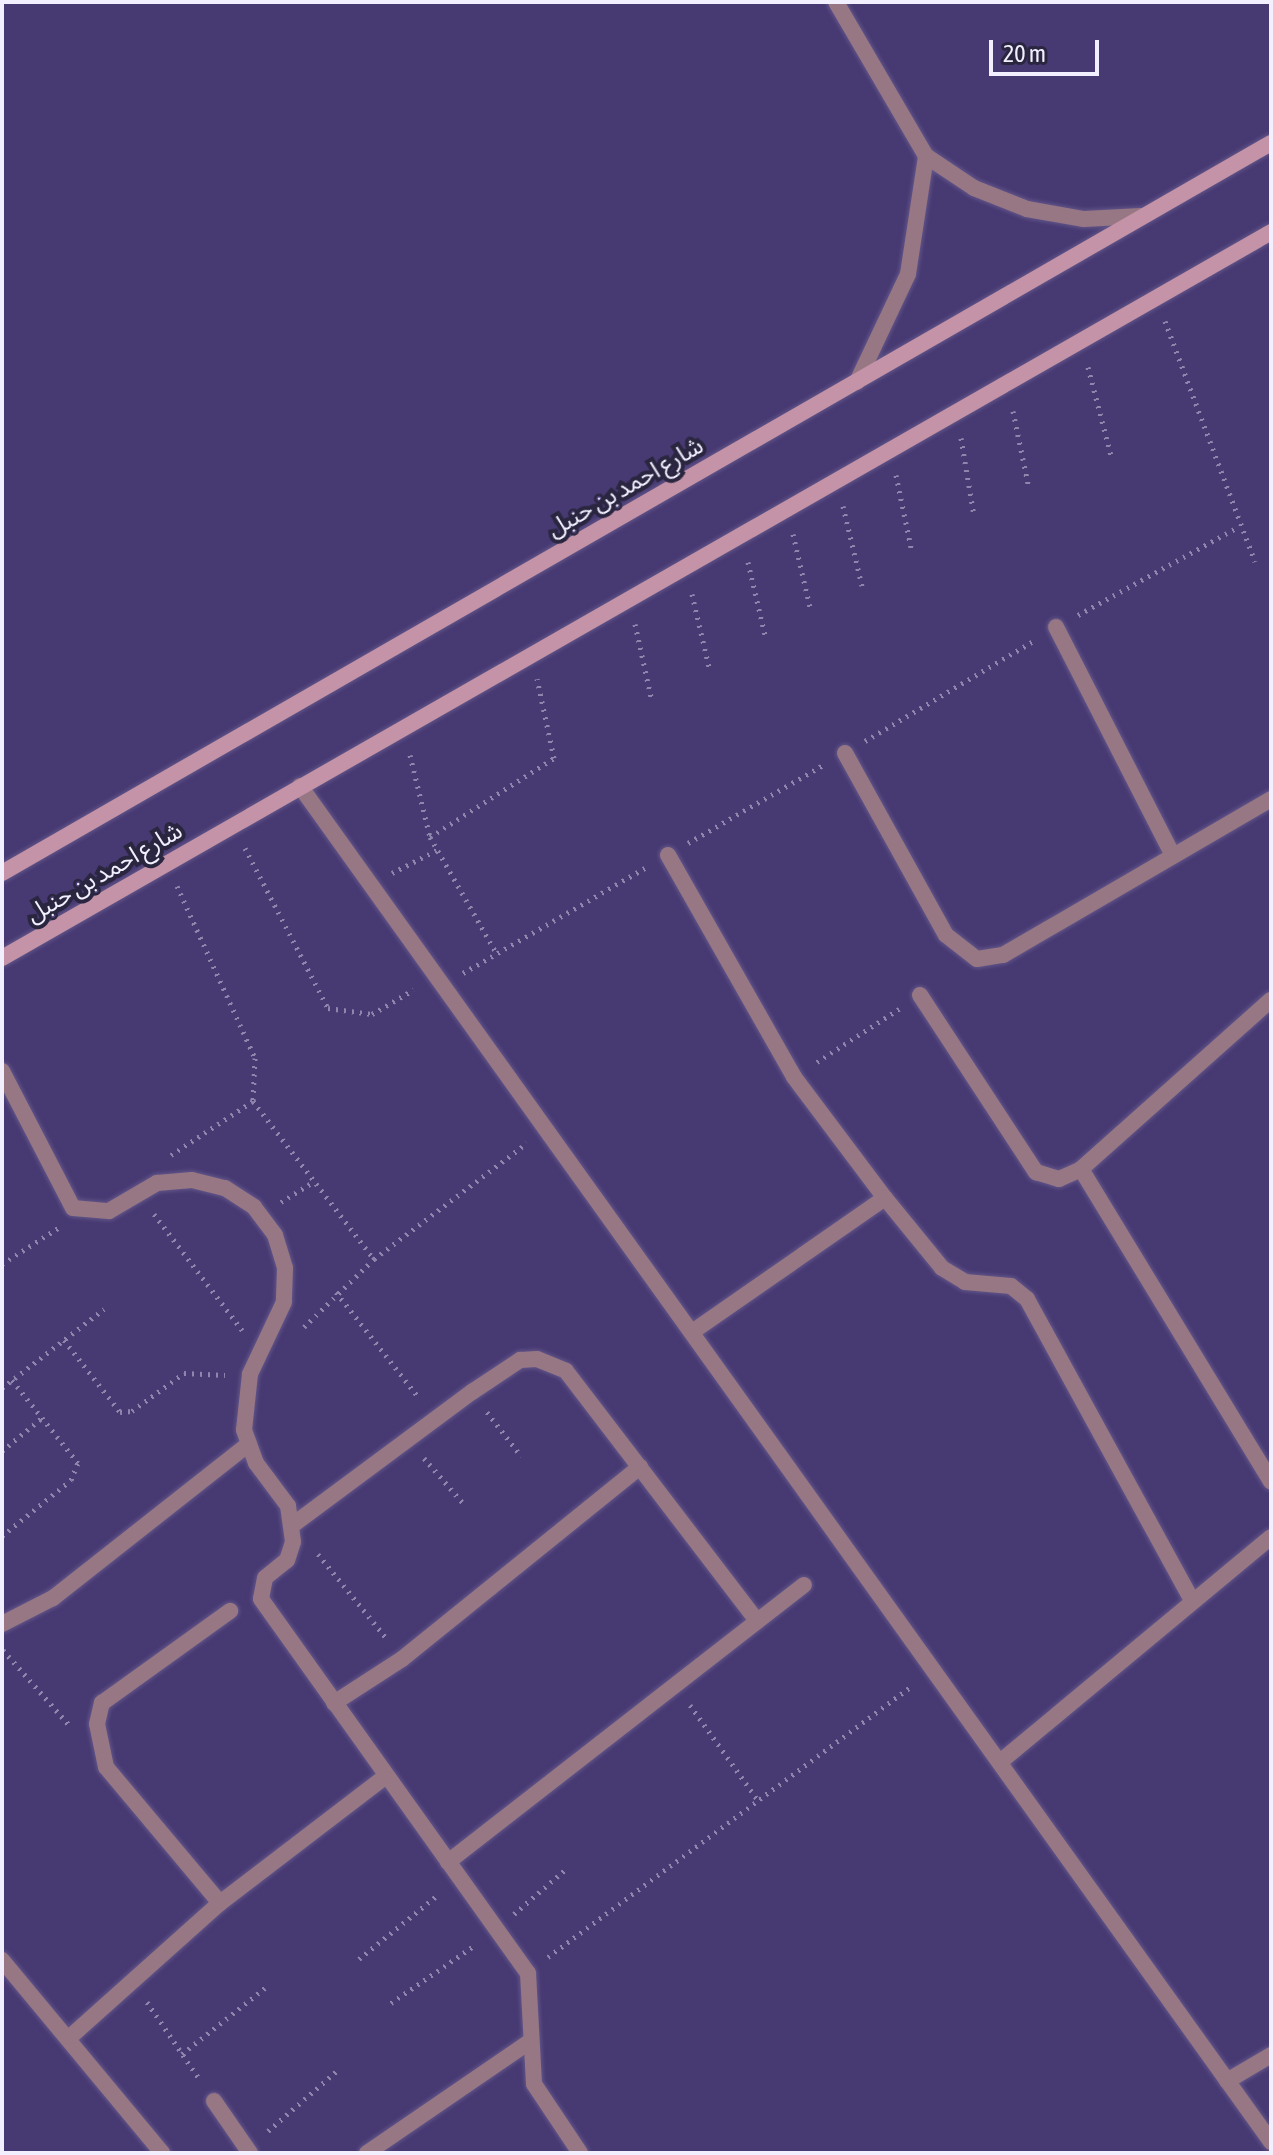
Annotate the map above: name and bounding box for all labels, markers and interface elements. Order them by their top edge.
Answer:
scale bar [993,24,1103,74]
text: 20 m [1003,40,1046,67]
street label: شارع احمد بن حنبل [542,431,708,543]
street label: شارع احمد بن حنبل [21,816,187,928]

